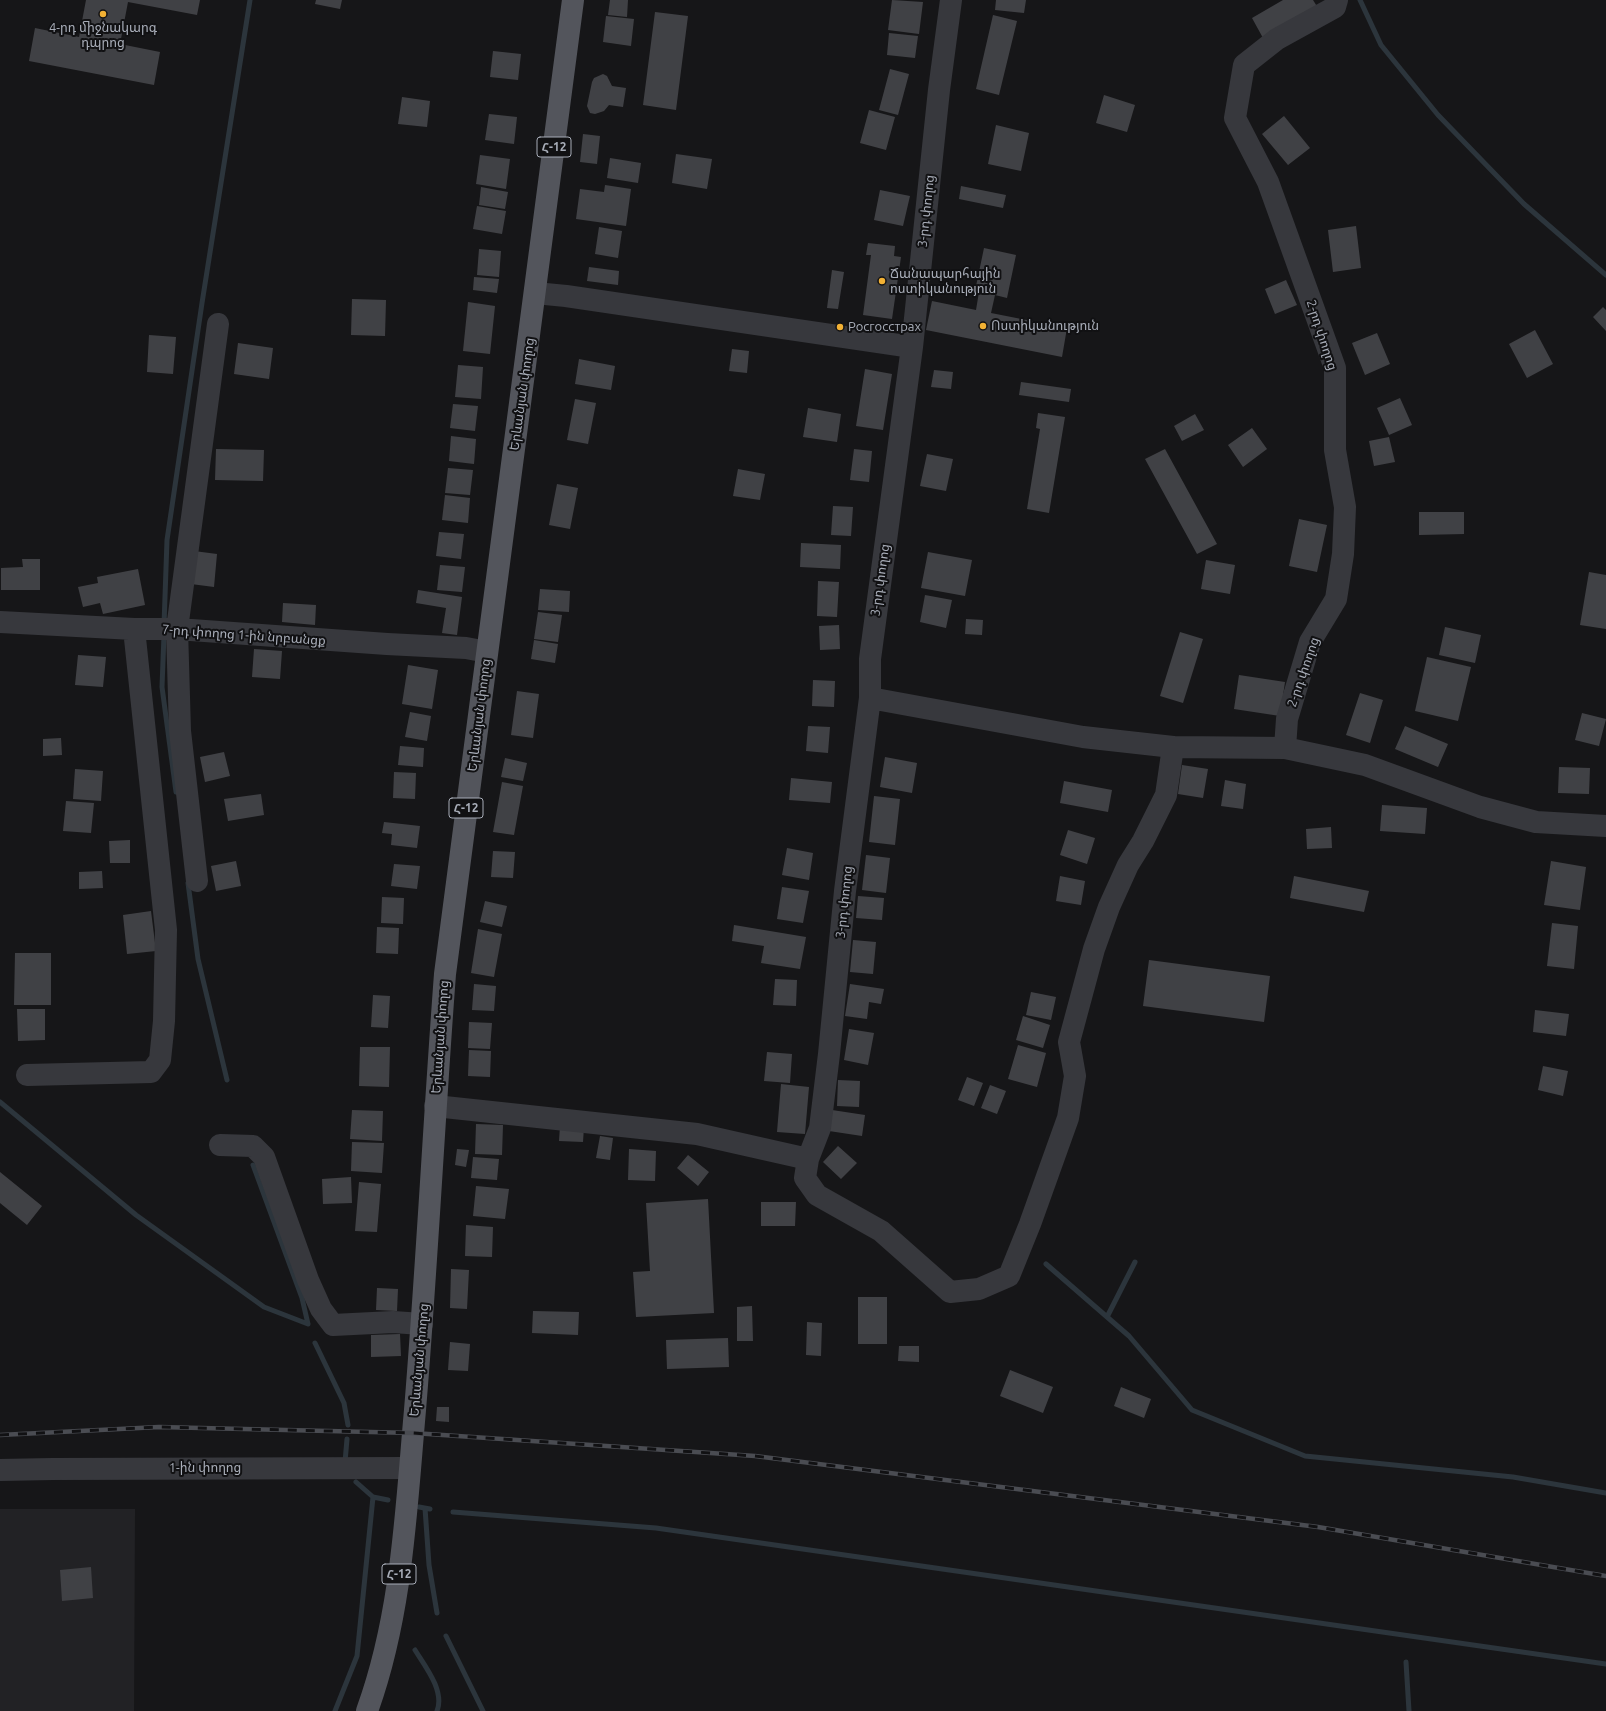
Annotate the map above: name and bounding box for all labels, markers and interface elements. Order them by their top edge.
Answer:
marker: 4-րդ միջնակարգ դպրոց [98,9,108,19]
place label: 4-րդ միջնակարգ դպրոց [49,20,157,51]
road number: Հ-12 [537,137,571,157]
street label: 3-րդ փողոց [914,174,938,248]
place label: Ճանապարհային ոստիկանություն [890,266,1001,297]
marker: Ճանապարհային ոստիկանություն [877,276,887,286]
street label: 2-րդ փողոց [1303,298,1341,372]
place label: Ոստիկանություն [991,318,1099,334]
place label: Росгосстрах [848,319,921,335]
marker: Ոստիկանություն [978,321,988,331]
marker: Росгосстрах [835,322,845,332]
street label: Երևանյան փողոց [506,337,538,451]
street label: 3-րդ փողոց [867,543,893,617]
street label: 7-րդ փողոց 1-ին նրբանցք [162,621,326,649]
street label: 2-րդ փողոց [1284,635,1322,709]
street label: Երևանյան փողոց [464,658,494,772]
road number: Հ-12 [449,798,483,818]
street label: 3-րդ փողոց [832,865,856,939]
street label: Երևանյան փողոց [428,980,452,1094]
street label: Երևանյան փողոց [406,1303,432,1417]
street label: 1-ին փողոց [169,1460,241,1476]
road number: Հ-12 [382,1564,416,1584]

